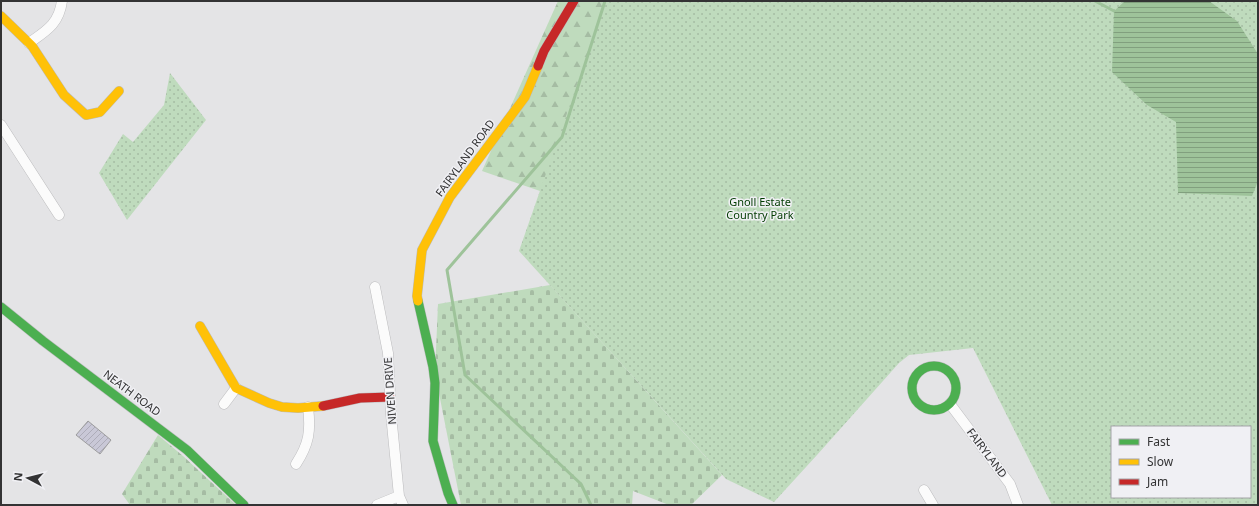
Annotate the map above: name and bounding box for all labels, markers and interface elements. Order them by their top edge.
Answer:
street label: FAIRYLAND ROAD [432,116,498,199]
park label: Gnoll Estate Country Park [726,194,794,222]
street label: NIVEN DRIVE [380,357,399,425]
street label: NEATH ROAD [101,366,164,419]
street label: FAIRYLAND [964,425,1011,481]
legend [1111,426,1251,498]
text: Fast [1147,433,1171,450]
text: Slow [1147,453,1174,470]
north arrow [8,458,48,498]
text: N [10,471,26,482]
text: Jam [1146,473,1168,490]

